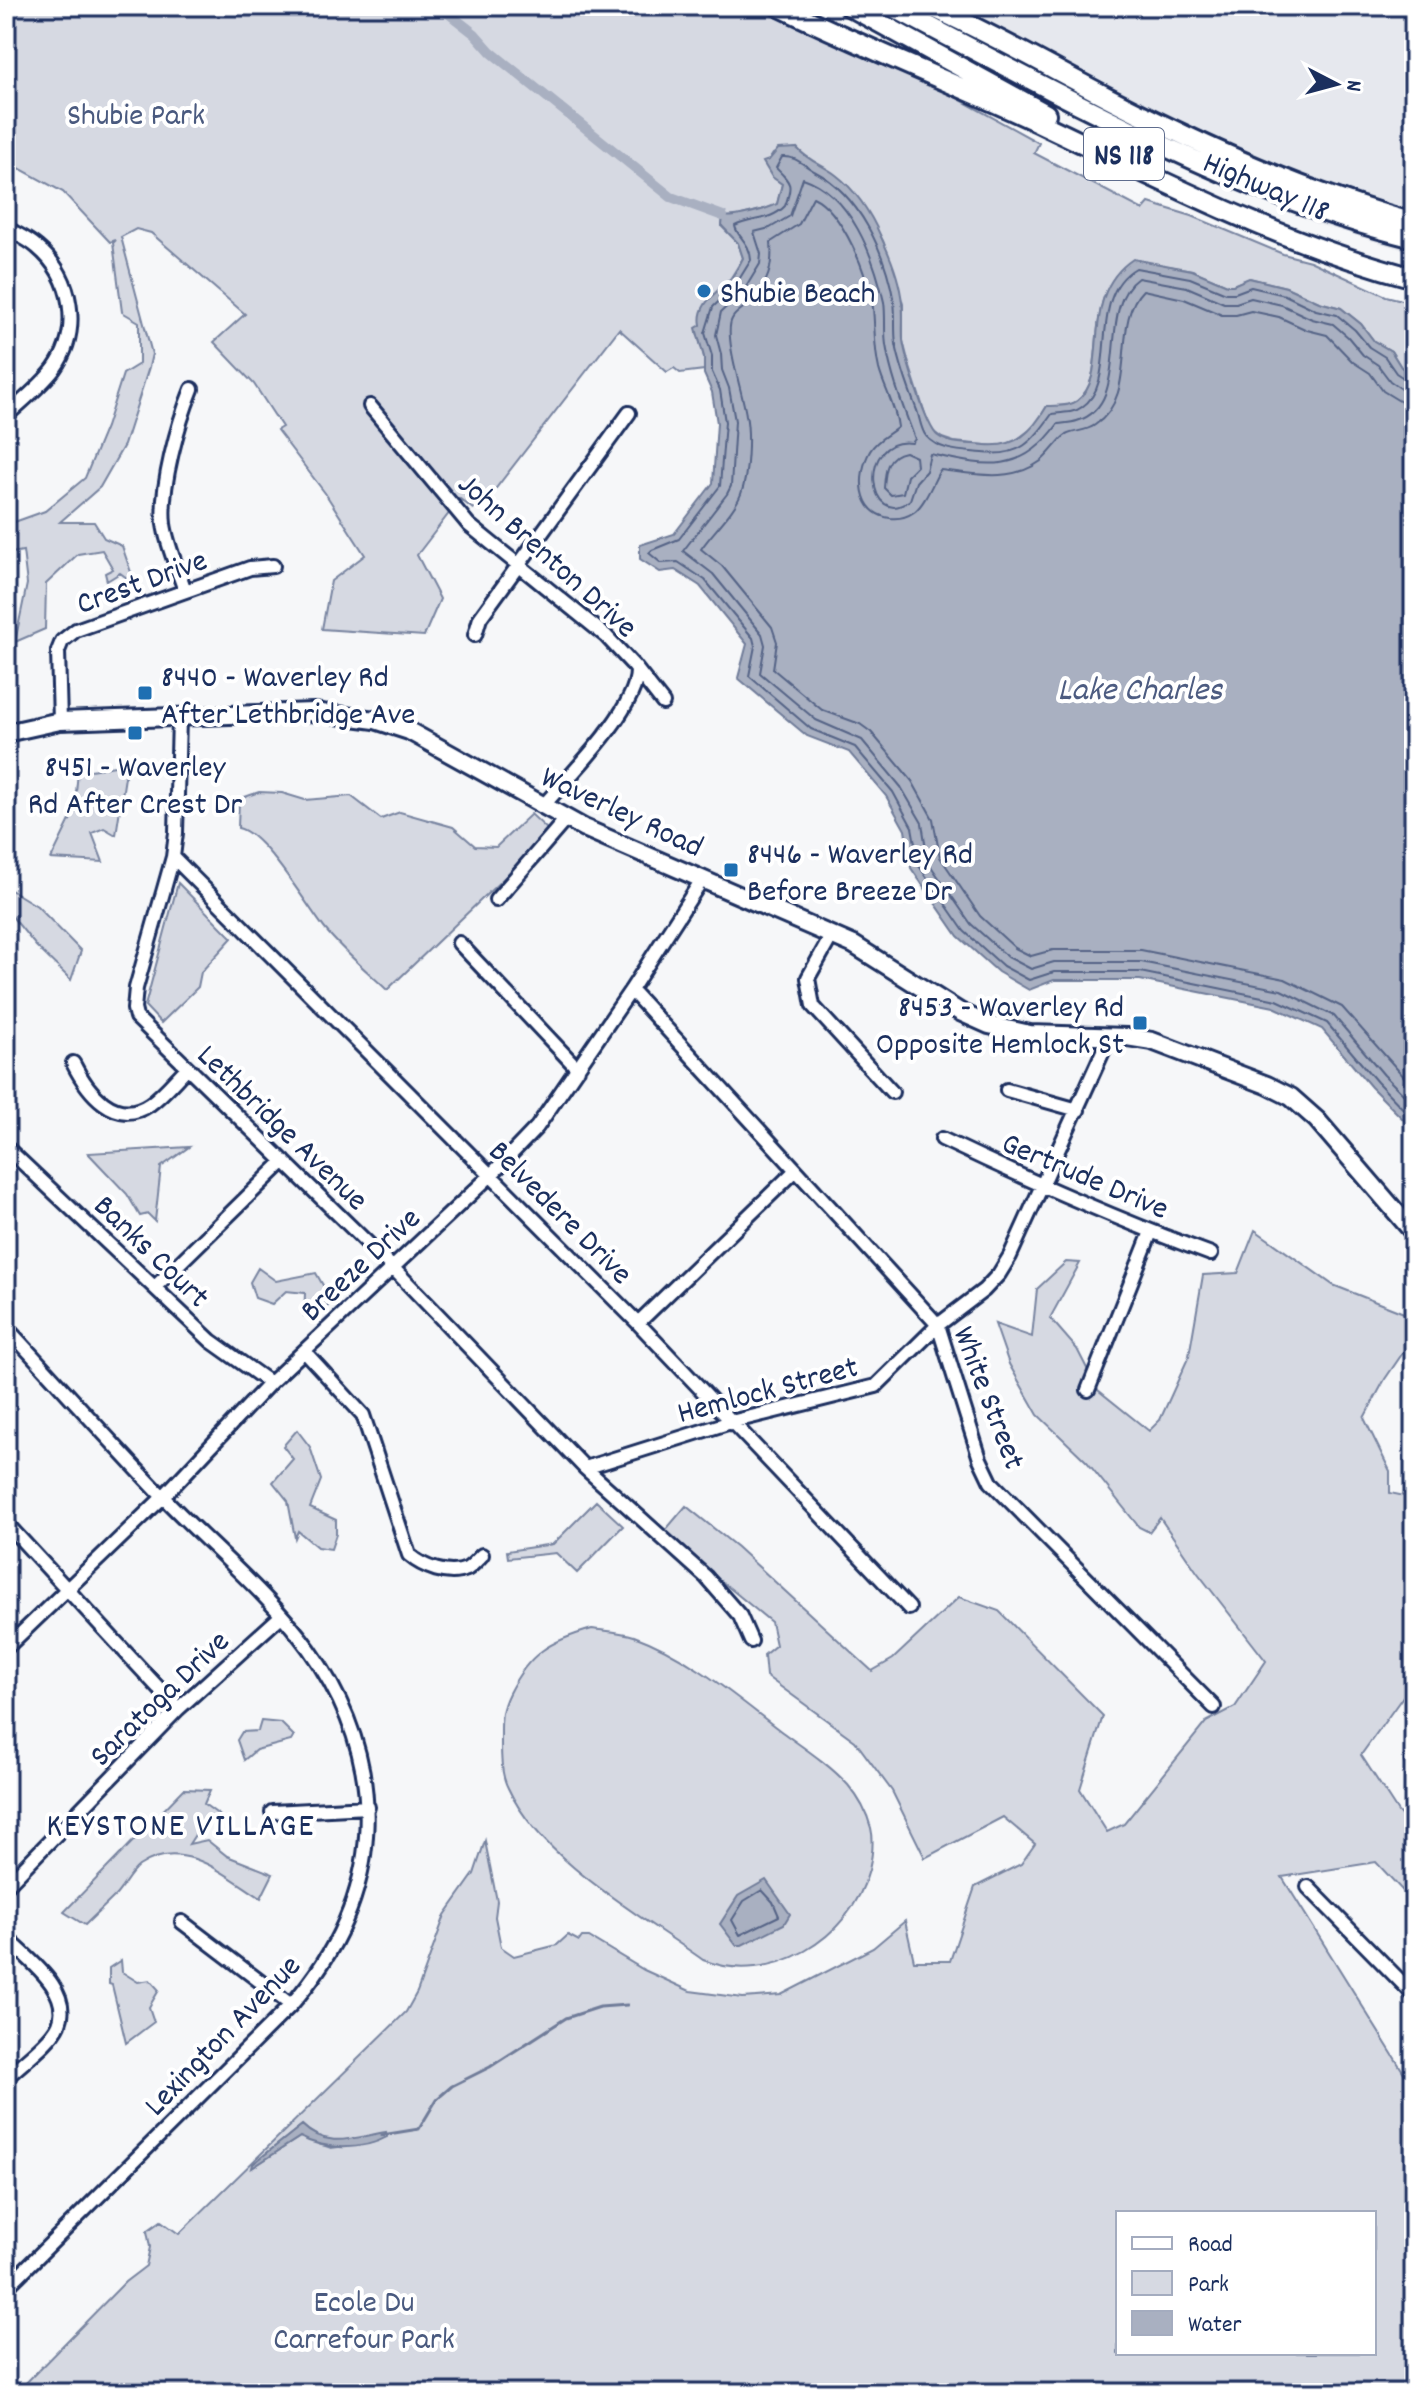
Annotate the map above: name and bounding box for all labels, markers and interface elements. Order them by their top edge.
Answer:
north arrow [1296,44,1376,124]
text: N [1336,79,1368,93]
park label: Shubie Park [67,95,205,141]
road number: NS 118 [1084,128,1164,180]
street label: Highway 118 [1195,142,1336,237]
place label: Shubie Beach [720,273,875,319]
marker: Shubie Beach [695,282,713,300]
street label: John Brenton Drive [445,464,646,651]
street label: Crest Drive [71,540,214,630]
place label: 8440 - Waverley Rd After Lethbridge Ave [161,657,415,740]
water label: Lake Charles [1058,668,1224,717]
marker: 8440 - Waverley Rd After Lethbridge Ave [136,684,154,702]
marker: 8451 - Waverley Rd After Crest Dr [126,724,144,742]
place label: 8451 - Waverley Rd After Crest Dr [28,747,242,830]
street label: Waverley Road [532,757,710,872]
place label: 8446 - Waverley Rd Before Breeze Dr [747,834,973,917]
marker: 8446 - Waverley Rd Before Breeze Dr [722,861,740,879]
place label: 8453 - Waverley Rd Opposite Hemlock St [876,987,1124,1070]
marker: 8453 - Waverley Rd Opposite Hemlock St [1131,1014,1149,1032]
street label: Lethbridge Avenue [184,1036,377,1224]
street label: Gertrude Drive [993,1123,1175,1234]
street label: Belvedere Drive [476,1132,641,1297]
street label: Banks Court [81,1186,218,1321]
street label: Breeze Drive [292,1199,433,1335]
street label: White Street [938,1321,1035,1477]
street label: Hemlock Street [673,1347,864,1439]
street label: Saratoga Drive [81,1622,242,1780]
district label: KEYSTONE VILLAGE [46,1804,316,1853]
street label: Lexington Avenue [135,1946,314,2129]
legend [1116,2211,1376,2355]
text: Road [1188,2229,1233,2263]
text: Park [1188,2269,1229,2303]
park label: Ecole Du Carrefour Park [273,2282,455,2365]
text: Water [1188,2309,1241,2343]

